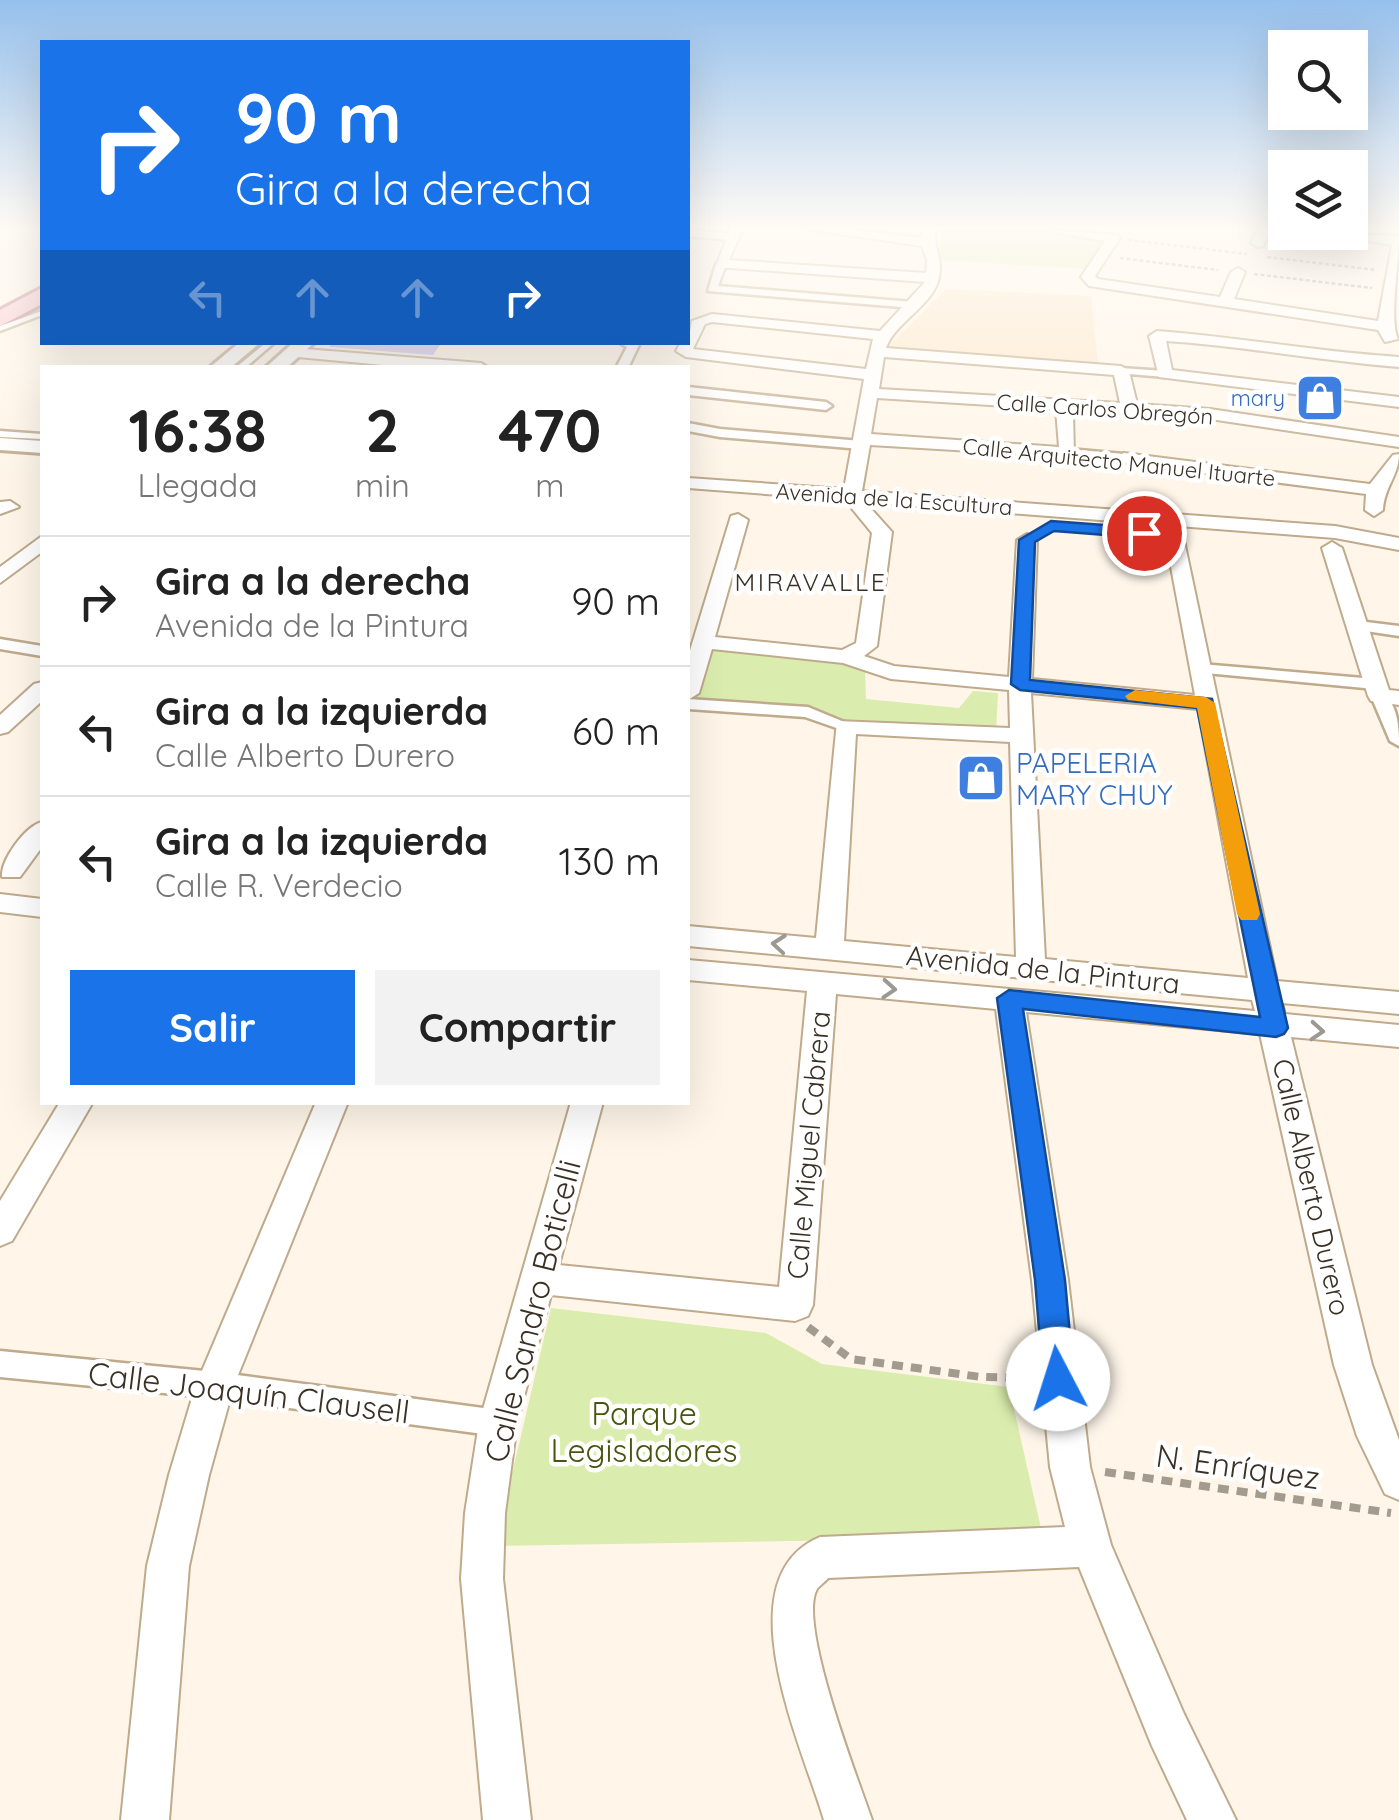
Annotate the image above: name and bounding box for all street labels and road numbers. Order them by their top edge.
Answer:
street label: Calle Carlos Obregón [996,387,1214,431]
street label: Calle Arquitecto Manuel Ituarte [961,432,1277,492]
street label: Avenida de la Escultura [775,477,1013,521]
street label: Avenida de la Pintura [905,937,1181,1001]
street label: Calle Miguel Cabrera [779,1009,837,1281]
street label: Calle Alberto Durero [1265,1055,1359,1319]
street label: Calle Sandro Boticelli [475,1156,589,1466]
street label: Calle Joaquín Clausell [86,1352,412,1432]
street label: N. Enríquez [1154,1435,1322,1497]

